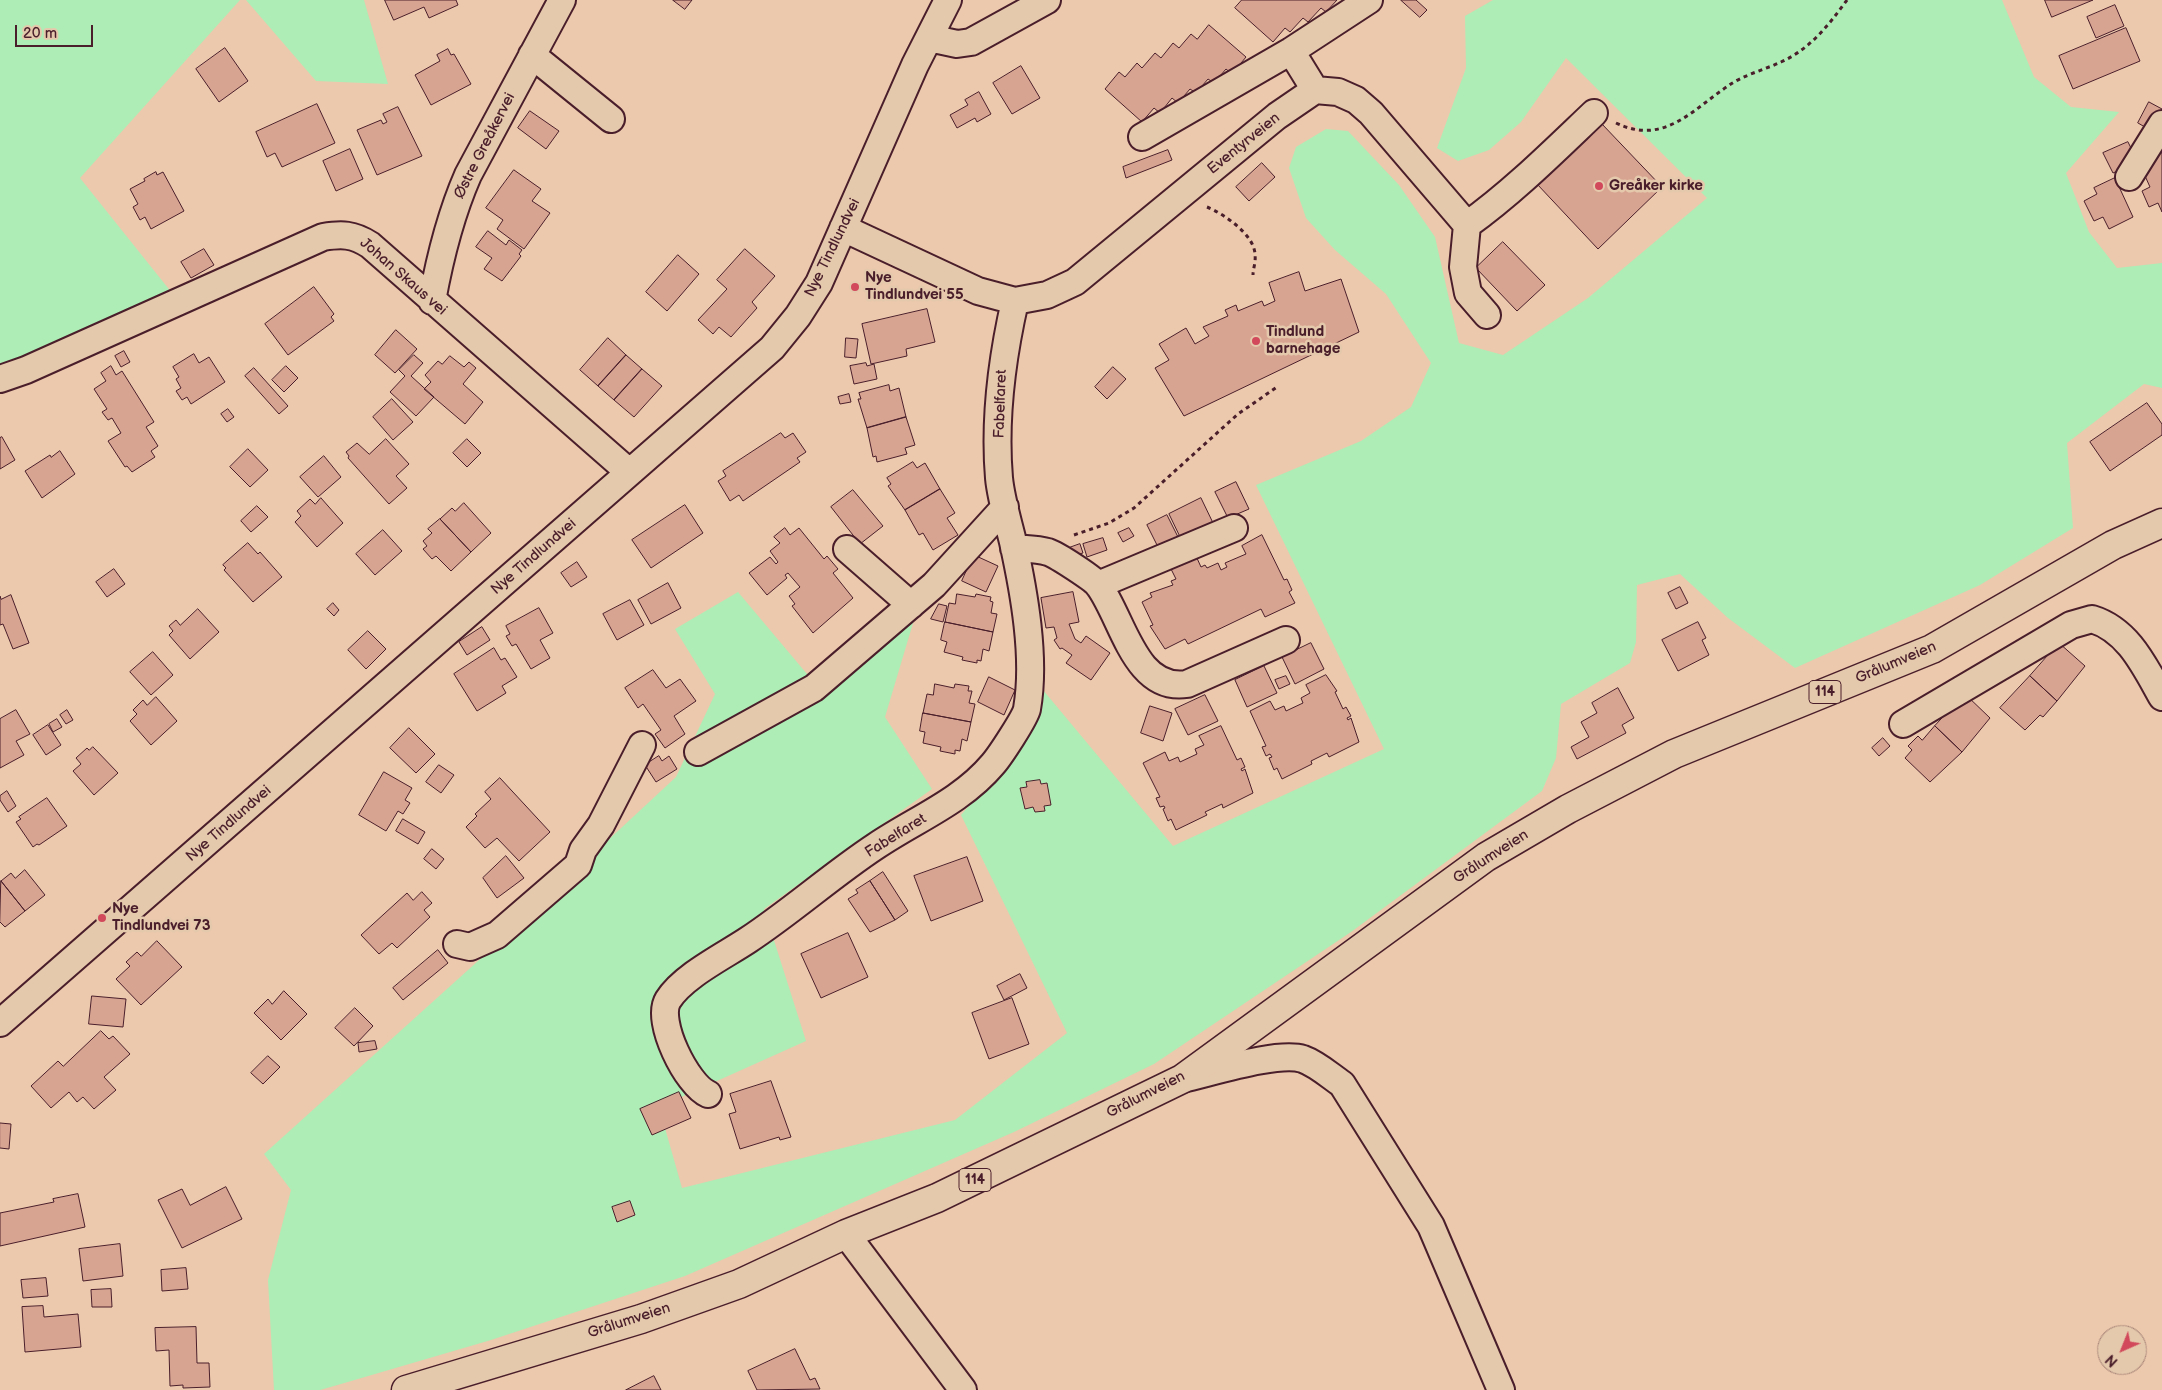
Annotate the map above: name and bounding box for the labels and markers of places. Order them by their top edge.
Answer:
place label: Greåker kirke [1609,177,1703,195]
marker: Greåker kirke [1593,180,1605,192]
place label: Nye Tindlundvei 55 [865,269,964,304]
marker: Nye Tindlundvei 55 [849,281,861,293]
place label: Tindlund barnehage [1266,323,1340,358]
marker: Tindlund barnehage [1250,335,1262,347]
place label: Nye Tindlundvei 73 [112,900,210,935]
marker: Nye Tindlundvei 73 [96,912,108,924]

